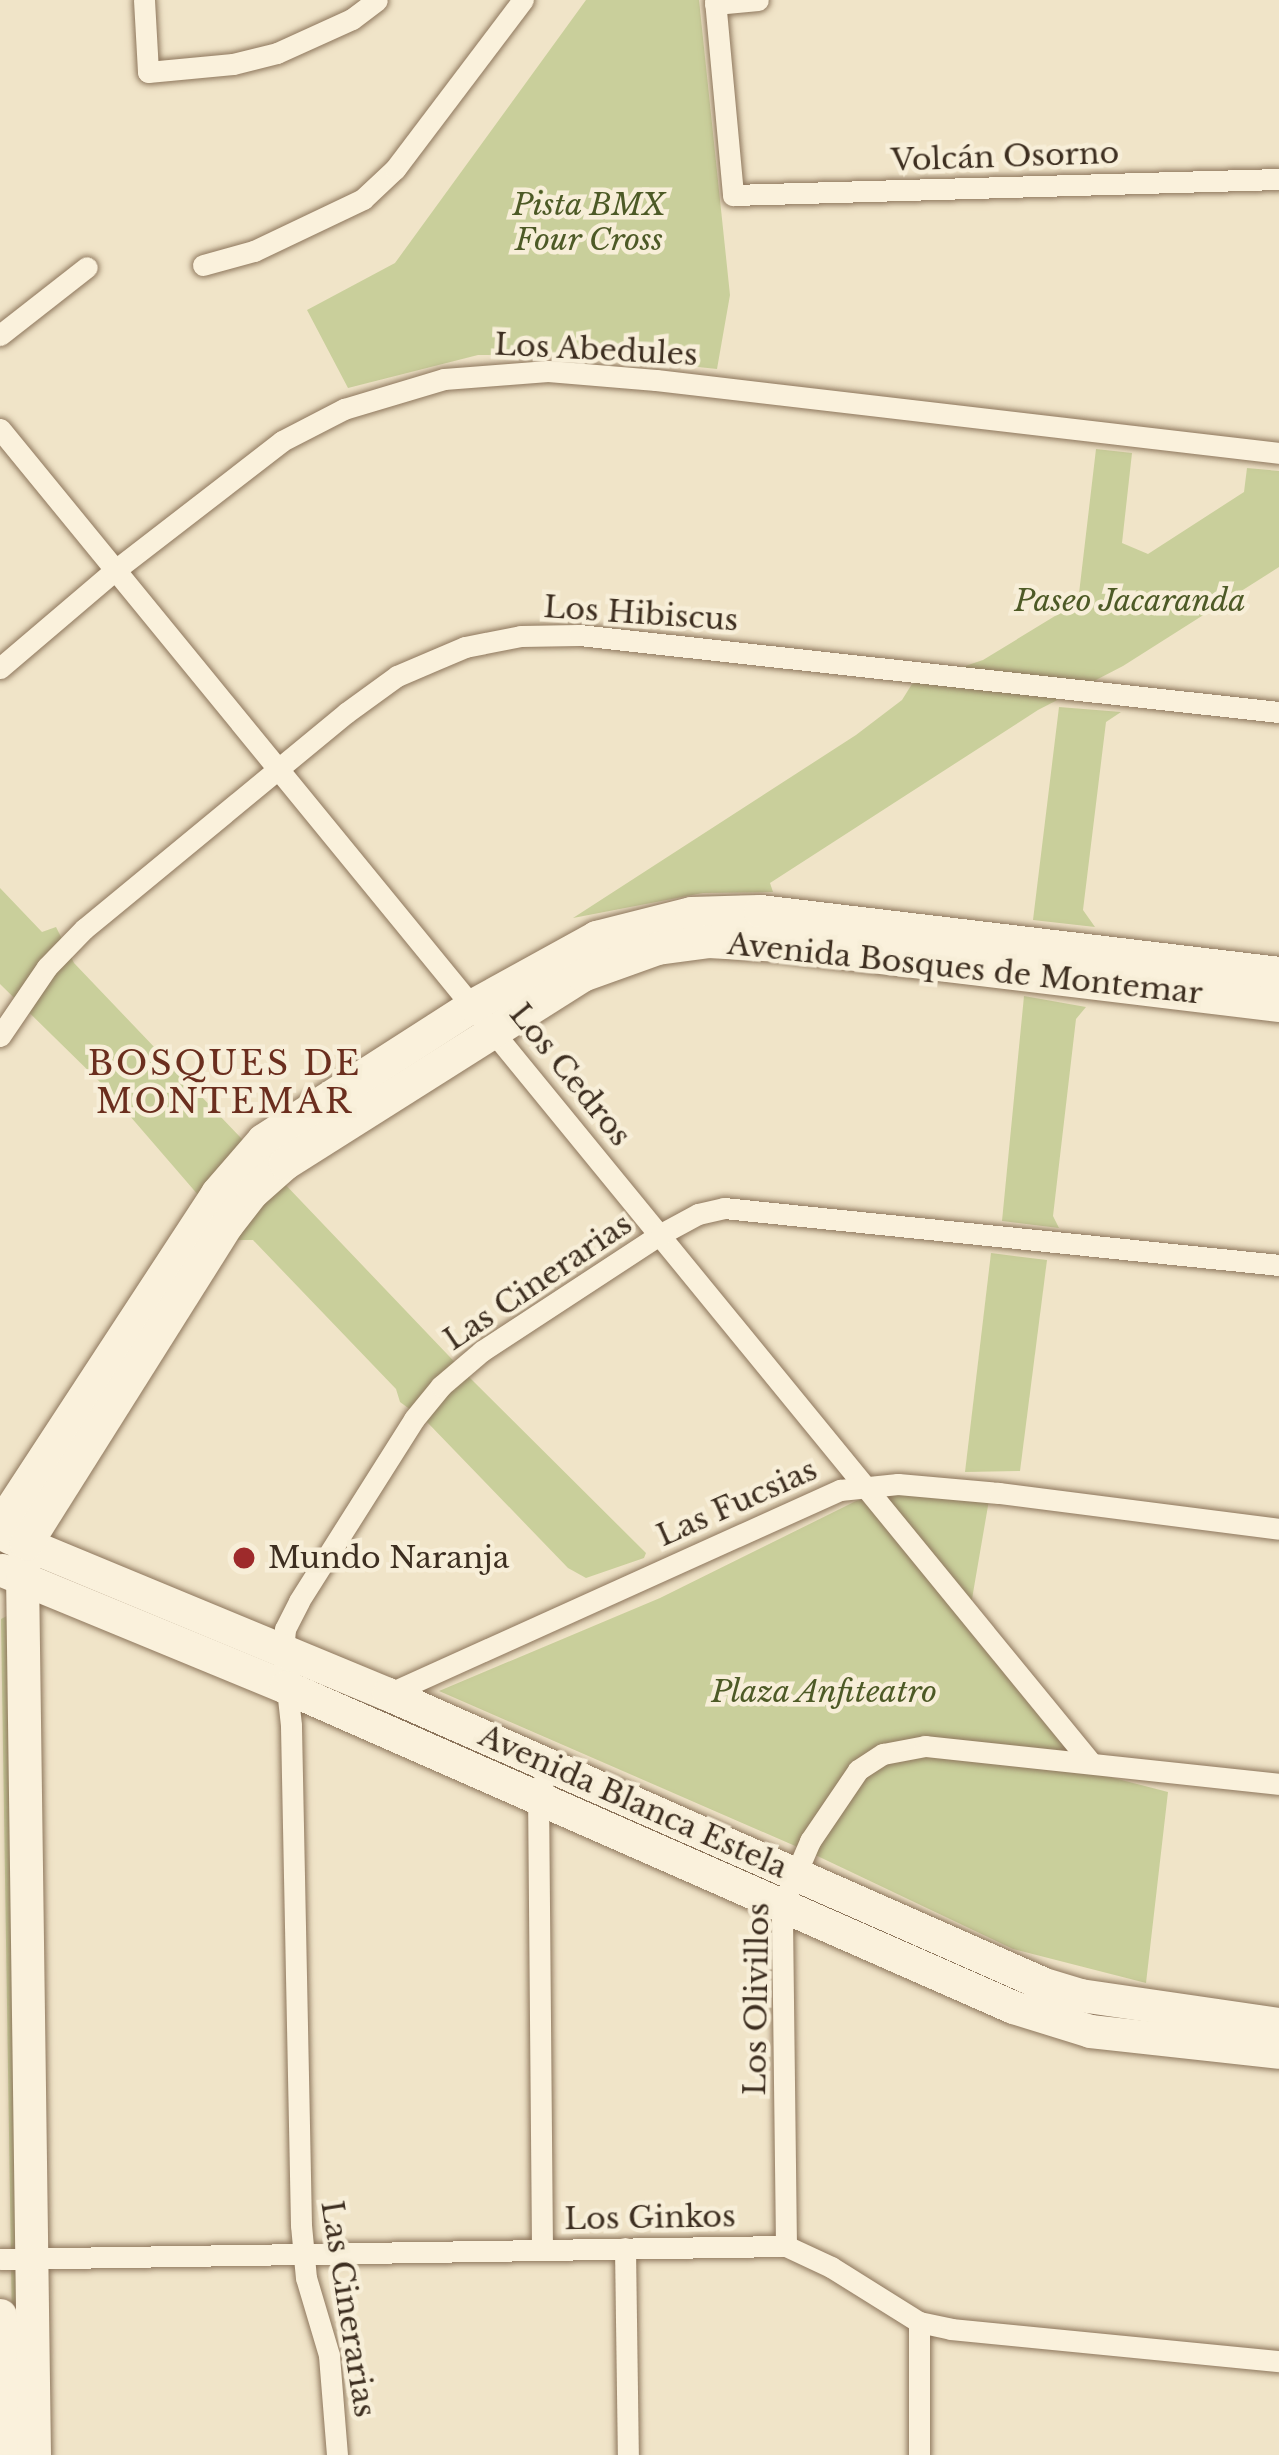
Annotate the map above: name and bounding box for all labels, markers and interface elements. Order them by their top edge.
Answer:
street label: Volcán Osorno [890,135,1120,179]
park label: Pista BMX Four Cross [512,187,666,258]
street label: Los Abedules [493,327,699,373]
park label: Paseo Jacaranda [1014,583,1246,619]
street label: Los Hibiscus [543,589,739,639]
street label: Avenida Bosques de Montemar [725,926,1205,1012]
street label: Los Cedros [502,997,638,1153]
district label: BOSQUES DE MONTEMAR [88,1044,362,1122]
street label: Las Cinerarias [437,1206,639,1358]
street label: Las Fucsias [652,1452,822,1554]
place label: Mundo Naranja [268,1540,509,1576]
marker: Mundo Naranja [231,1545,257,1571]
park label: Plaza Anfiteatro [710,1674,938,1710]
street label: Avenida Blanca Estela [473,1718,793,1886]
street label: Los Olivillos [737,1902,777,2096]
street label: Las Cinerarias [313,2198,383,2420]
street label: Los Ginkos [564,2199,736,2237]

